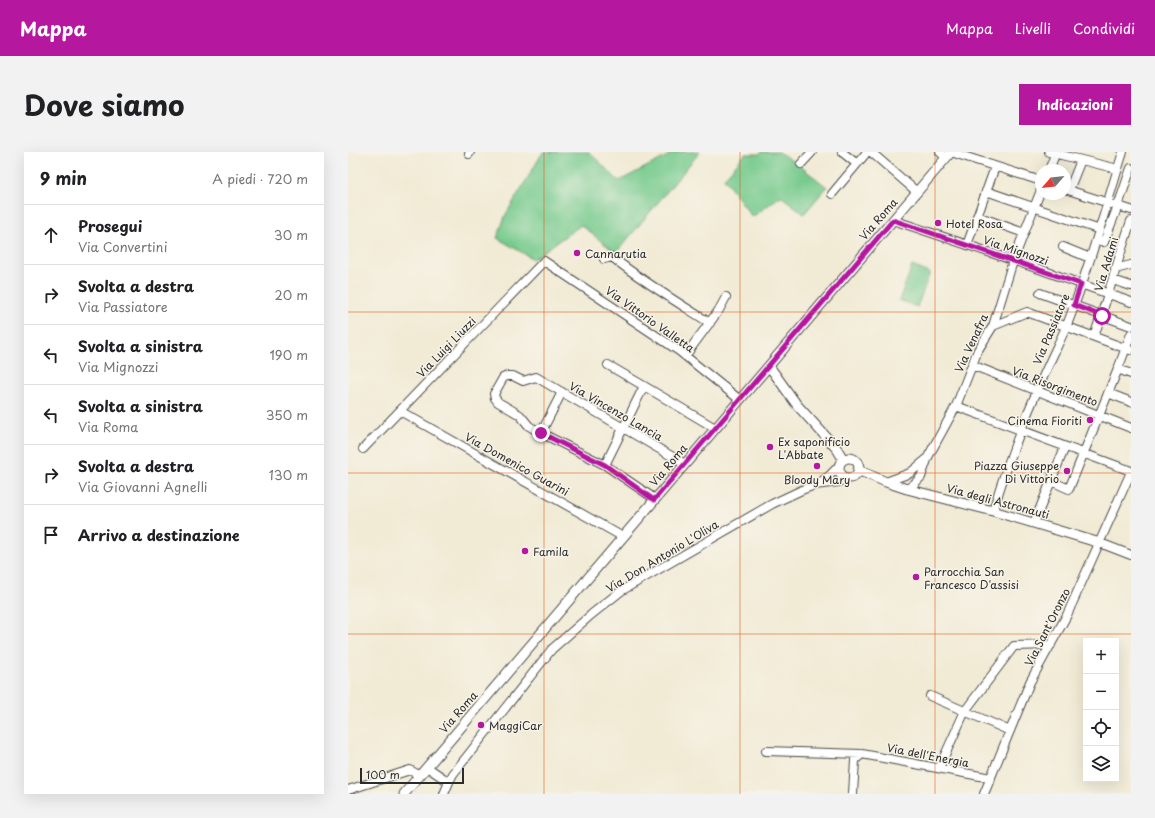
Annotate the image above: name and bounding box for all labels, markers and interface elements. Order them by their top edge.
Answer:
text: Mappa [20,14,87,42]
text: Mappa [946,18,993,39]
text: Livelli [1015,18,1051,39]
text: Condividi [1073,18,1135,39]
text: Dove siamo [24,83,185,126]
button: Indicazioni [1019,84,1131,125]
north arrow [1035,164,1071,200]
text: 9 min [40,165,87,191]
text: A piedi · 720 m [212,169,308,188]
street label: Via Roma [855,194,901,244]
text: Prosegui [78,214,142,237]
place label: Hotel Rosa [946,215,1003,232]
marker: Hotel Rosa [933,218,943,228]
icon: ahead [40,224,62,246]
text: 30 m [274,225,308,244]
street label: Via Mignozzi [981,231,1051,269]
street label: Via Adami [1090,235,1122,293]
text: Via Convertini [78,237,168,256]
place label: Cannarutia [585,245,647,262]
marker: Cannarutia [572,248,582,258]
text: Svolta a destra [78,274,194,297]
street label: Via Vittorio Valletta [602,282,698,356]
icon: right [40,284,62,306]
text: 20 m [274,285,308,304]
street label: Via Passiatore [1028,291,1074,367]
text: Via Passiatore [78,297,168,316]
route start [1093,307,1111,325]
street label: Via Venafra [950,311,992,375]
street label: Via Luigi Liuzzi [413,313,479,381]
text: Svolta a sinistra [78,334,203,357]
icon: left [40,344,62,366]
text: 190 m [269,345,308,364]
text: Via Mignozzi [78,357,158,376]
street label: Via Risorgimento [1010,362,1100,410]
street label: Via Vincenzo Lancia [566,377,666,445]
text: Svolta a sinistra [78,394,203,417]
icon: left [40,404,62,426]
text: 350 m [266,405,308,424]
place label: Cinema Fioriti [1008,412,1082,429]
marker: Cinema Fioriti [1085,415,1095,425]
text: Via Roma [78,417,138,436]
route end [532,424,550,442]
street label: Via Domenico Guarini [462,428,572,500]
place label: Ex saponificio L'Abbate [778,433,850,463]
street label: Via Roma [645,440,691,490]
marker: Ex saponificio L'Abbate [765,442,775,452]
text: Svolta a destra [78,454,194,477]
place label: Piazza Giuseppe Di Vittorio [974,457,1059,487]
marker: Bloody Mary [812,461,822,471]
icon: right [40,464,62,486]
text: 130 m [269,465,308,484]
marker: Piazza Giuseppe Di Vittorio [1062,466,1072,476]
place label: Bloody Mary [784,471,850,488]
text: Via Giovanni Agnelli [78,477,207,496]
street label: Via degli Astronauti [945,479,1051,523]
street label: Via Don Antonio L'Oliva [603,516,721,596]
text: Arrivo a destinazione [78,523,240,546]
icon: arrive [40,524,62,546]
place label: Famila [533,543,569,560]
marker: Famila [520,546,530,556]
place label: Parrocchia San Francesco D'assisi [924,563,1019,593]
marker: Parrocchia San Francesco D'assisi [911,572,921,582]
street label: Via Sant'Oronzo [1020,585,1074,669]
map controls [1083,638,1119,782]
button: + [1083,638,1119,674]
button: − [1083,674,1119,710]
street label: Via Roma [435,687,481,737]
button: locate [1083,710,1119,746]
place label: MaggiCar [489,717,542,734]
marker: MaggiCar [476,720,486,730]
street label: Via dell'Energia [885,739,971,771]
button: layers [1083,746,1119,782]
scale bar [360,766,464,785]
text: 100 m [366,766,400,783]

